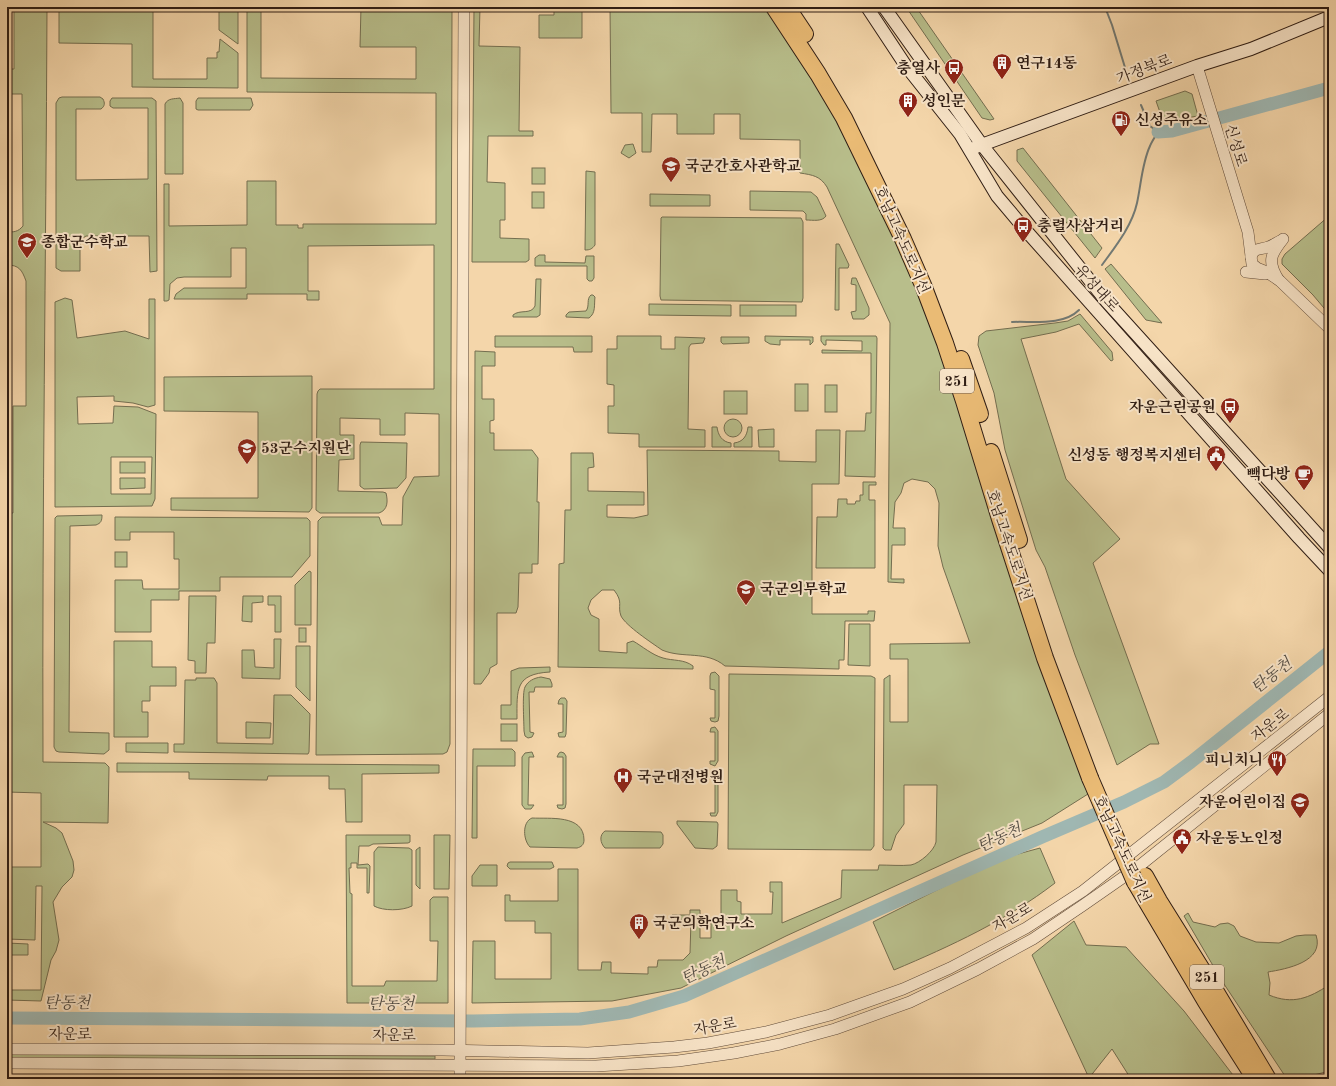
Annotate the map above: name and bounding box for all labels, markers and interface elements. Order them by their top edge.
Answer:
street label: 가정북로 [1114,50,1175,88]
building icon: 연구14동 [991,52,1013,80]
place label: 연구14동 [1016,54,1077,72]
bus stop icon: 충열사 [943,57,965,85]
place label: 충열사 [897,59,940,77]
building icon: 성인문 [897,90,919,118]
place label: 성인문 [922,92,966,110]
fuel station icon: 신성주유소 [1110,109,1132,137]
place label: 신성주유소 [1135,111,1208,129]
street label: 신성로 [1221,122,1250,169]
school or university icon: 국군간호사관학교 [660,155,682,183]
place label: 국군간호사관학교 [685,157,801,175]
street label: 호남고속도로지선 [870,184,933,297]
bus stop icon: 충렬사삼거리 [1012,215,1034,243]
place label: 충렬사삼거리 [1037,217,1124,235]
school or university icon: 종합군수학교 [16,231,38,259]
place label: 종합군수학교 [41,233,128,251]
street label: 유성대로 [1071,261,1123,316]
road number: 251 [940,369,974,393]
bus stop icon: 자운근린공원 [1219,396,1241,424]
place label: 자운근린공원 [1129,398,1216,416]
school or university icon: 53군수지원단 [236,437,258,465]
place label: 53군수지원단 [261,439,351,457]
public building icon: 신성동 행정복지센터 [1205,444,1227,472]
place label: 신성동 행정복지센터 [1067,446,1202,464]
cafe icon: 빽다방 [1293,463,1315,491]
place label: 빽다방 [1247,465,1290,483]
street label: 호남고속도로지선 [983,487,1035,603]
school or university icon: 국군의무학교 [735,578,757,606]
place label: 국군의무학교 [760,580,847,598]
water label: 탄동천 [1248,653,1297,697]
street label: 자운로 [1248,705,1293,745]
restaurant icon: 피니치니 [1266,749,1288,777]
place label: 피니치니 [1205,751,1263,769]
hospital icon: 국군대전병원 [612,766,634,794]
place label: 국군대전병원 [637,768,724,786]
school or university icon: 자운어린이집 [1289,791,1311,819]
street label: 호남고속도로지선 [1089,793,1154,905]
place label: 자운어린이집 [1199,793,1286,811]
water label: 탄동천 [975,820,1026,856]
public building icon: 자운동노인정 [1171,827,1193,855]
place label: 자운동노인정 [1196,829,1283,847]
street label: 자운로 [989,899,1036,936]
building icon: 국군의학연구소 [628,912,650,940]
place label: 국군의학연구소 [653,914,755,932]
water label: 탄동천 [679,952,730,988]
road number: 251 [1190,965,1224,989]
water label: 탄동천 [44,994,92,1012]
water label: 탄동천 [368,995,416,1013]
street label: 자운로 [692,1014,738,1039]
street label: 자운로 [48,1026,92,1043]
street label: 자운로 [372,1027,416,1044]

